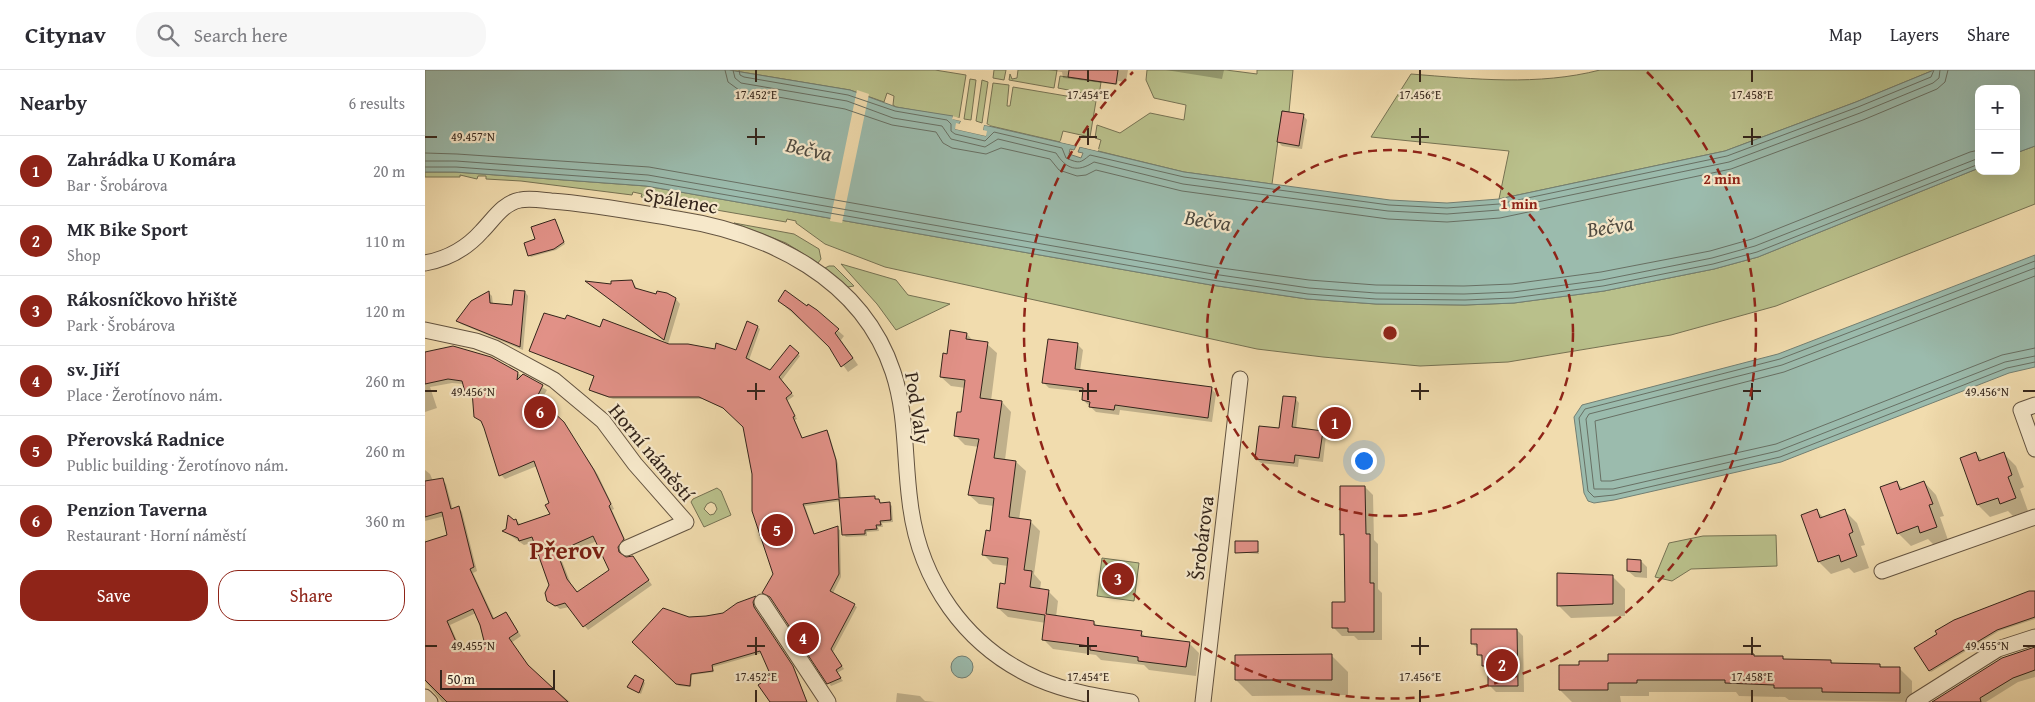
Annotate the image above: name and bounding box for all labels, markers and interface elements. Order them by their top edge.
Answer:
search box [136,12,486,57]
text: Citynav [25,17,106,52]
icon: search [154,21,182,49]
text: Search here [194,21,288,49]
text: Map [1829,21,1862,48]
text: Layers [1890,21,1939,48]
text: Share [1967,21,2010,48]
map controls [1975,85,2020,175]
button: + [1975,85,2020,130]
text: 17.452°E [735,86,777,103]
text: 17.454°E [1067,86,1109,103]
text: 17.456°E [1399,86,1441,103]
text: 17.458°E [1731,86,1773,103]
text: Nearby [20,87,87,118]
text: 6 results [348,91,405,115]
text: 49.457°N [451,128,495,145]
water label: Bečva [782,128,835,169]
button: − [1975,130,2020,175]
text: Zahrádka U Komára [67,145,236,173]
text: 1 [32,159,40,183]
text: 20 m [373,159,405,183]
text: 2 min [1703,168,1741,189]
text: Bar · Šrobárova [67,173,168,197]
street label: Spálenec [642,179,720,221]
text: 1 min [1500,193,1538,214]
water label: Bečva [1182,201,1234,239]
water label: Bečva [1584,207,1636,245]
text: MK Bike Sport [67,215,188,243]
text: 2 [32,229,40,253]
text: 110 m [365,229,405,253]
text: Shop [67,243,101,267]
text: Rákosníčkovo hřiště [67,285,237,313]
text: 3 [32,299,40,323]
text: 120 m [365,299,405,323]
text: Park · Šrobárova [67,313,175,337]
centre of rings [1381,324,1399,342]
text: sv. Jiří [67,355,120,383]
text: 4 [32,369,40,393]
text: 260 m [365,369,405,393]
street label: Pod Valy [898,370,938,446]
text: Place · Žerotínovo nám. [67,383,222,407]
text: 49.456°N [451,383,495,400]
text: 49.456°N [1965,383,2009,400]
pin: 6 [524,393,556,431]
street label: Horní náměstí [602,397,702,508]
pin: 1 [1319,404,1351,442]
text: Přerovská Radnice [67,425,225,453]
text: 5 [32,439,40,463]
text: 260 m [365,439,405,463]
your location [1351,448,1377,474]
text: Public building · Žerotínovo nám. [67,453,288,477]
street label: Šrobárova [1181,494,1221,582]
text: Penzion Taverna [67,495,207,523]
text: 6 [32,509,40,533]
text: 360 m [365,509,405,533]
pin: 5 [761,511,793,549]
text: Restaurant · Horní náměstí [67,523,246,547]
district label: Přerov [529,532,605,568]
pin: 3 [1102,560,1134,598]
button: Save [20,570,208,621]
button: Share [218,570,405,621]
pin: 4 [787,619,819,657]
text: 49.455°N [451,637,495,654]
text: 49.455°N [1965,637,2009,654]
pin: 2 [1486,646,1518,684]
scale bar [440,667,555,690]
text: 17.452°E [735,668,777,685]
text: 17.454°E [1067,668,1109,685]
text: 17.456°E [1399,668,1441,685]
text: 17.458°E [1731,668,1773,685]
text: 50 m [447,669,475,689]

